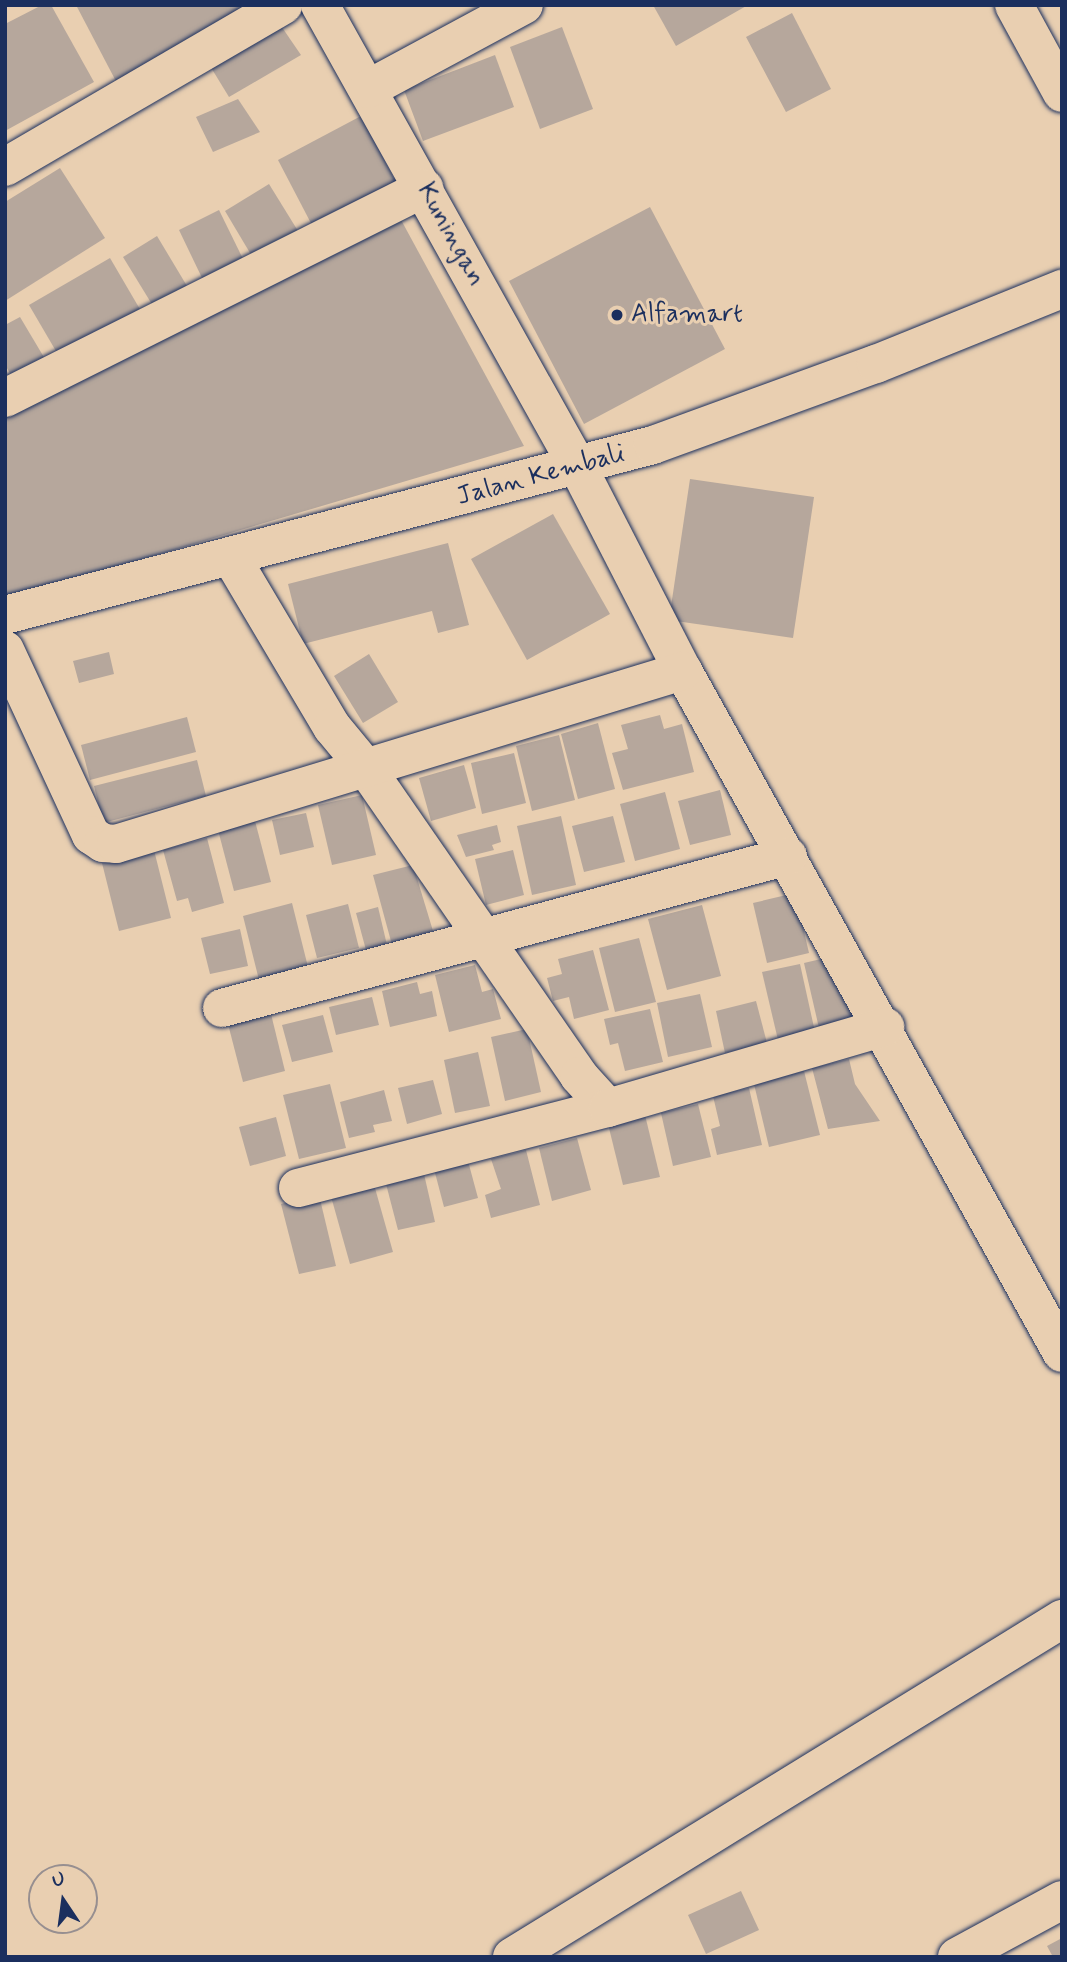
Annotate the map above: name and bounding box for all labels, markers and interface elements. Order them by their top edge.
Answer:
street label: Kuningan [409,178,491,292]
place label: Alfamart [631,299,743,331]
marker: Alfamart [609,307,625,323]
street label: Jalan Kembali [454,439,628,513]
north arrow [28,1864,98,1934]
text: U [50,1866,67,1894]

